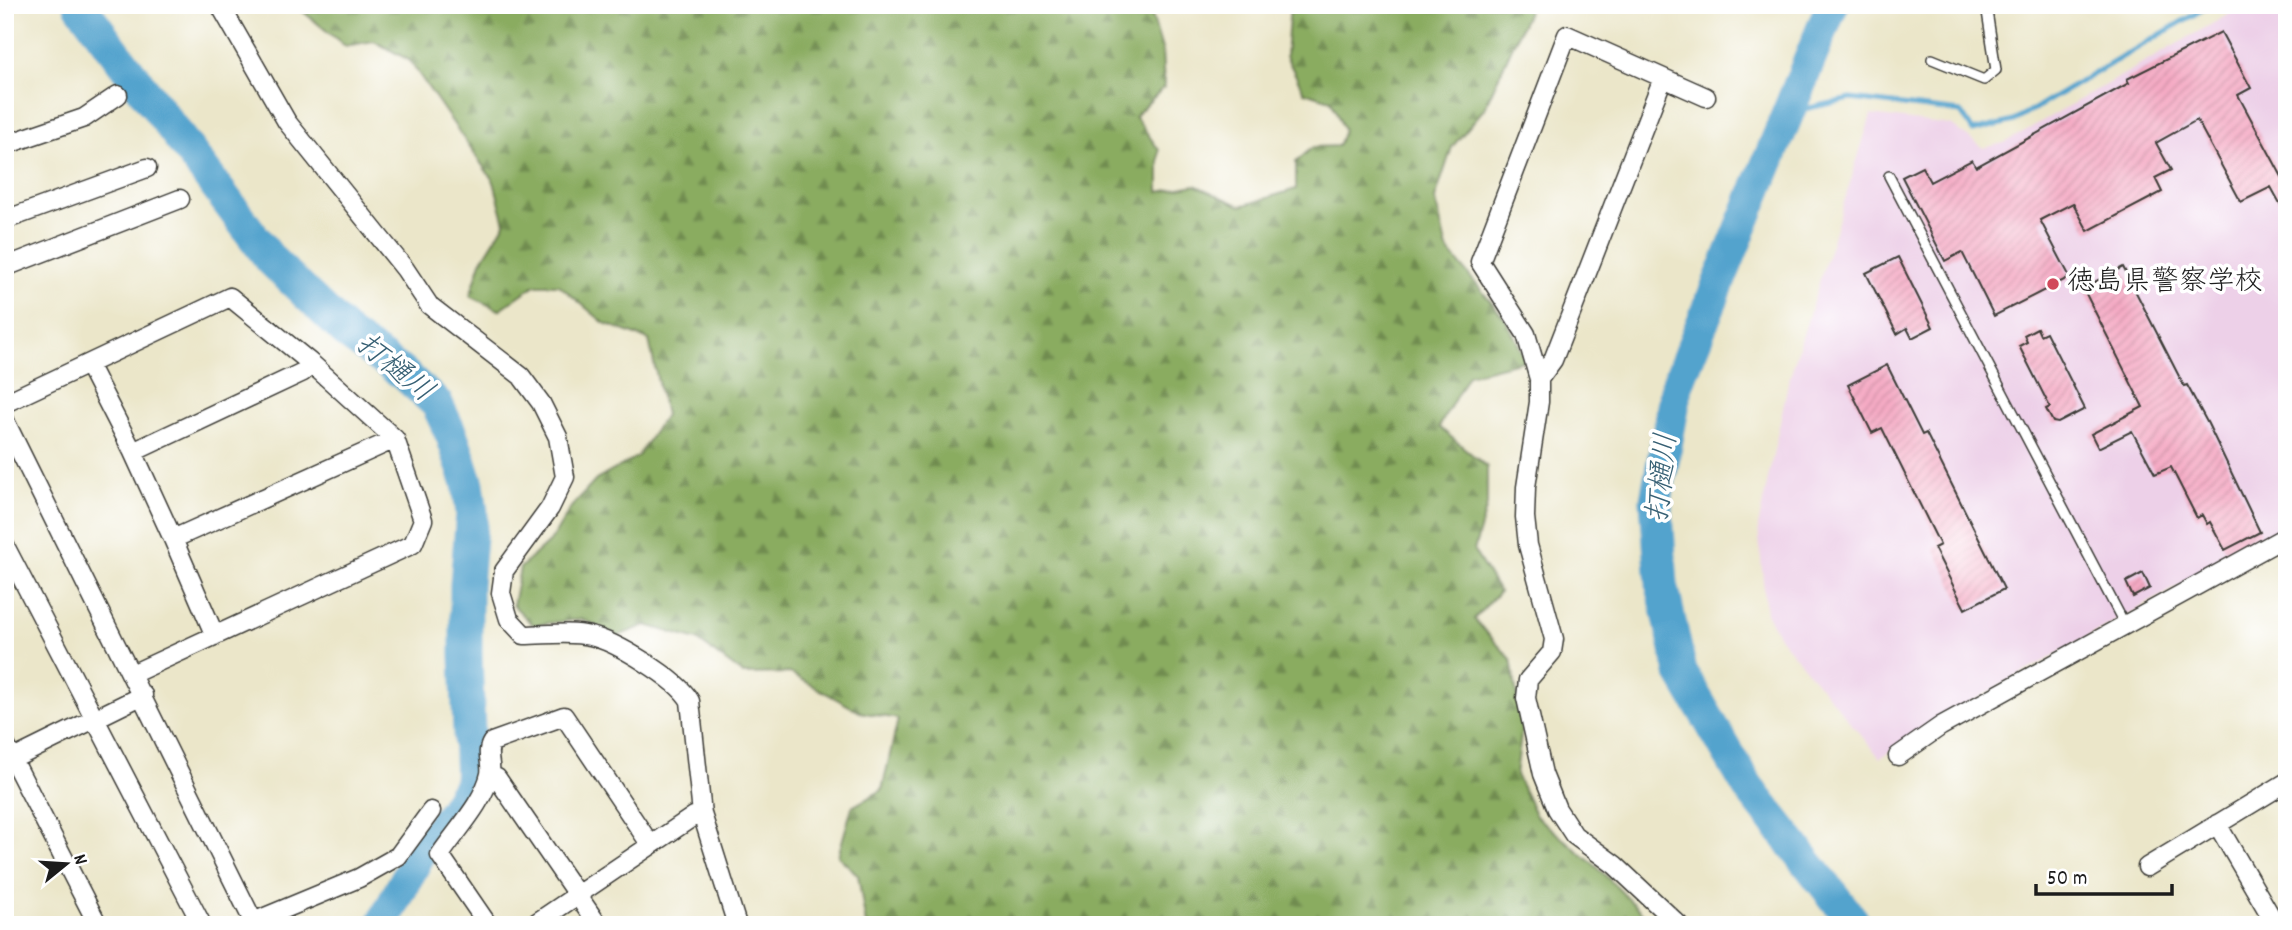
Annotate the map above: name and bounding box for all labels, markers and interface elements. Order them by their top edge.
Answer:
place label: 徳島県警察学校 [2067,264,2263,304]
marker: 徳島県警察学校 [2045,276,2061,292]
water label: 打樋川 [344,325,442,415]
water label: 打樋川 [1639,431,1691,525]
north arrow [32,828,102,898]
text: N [65,851,93,868]
scale bar [2036,853,2173,897]
text: 50 m [2047,865,2087,895]

